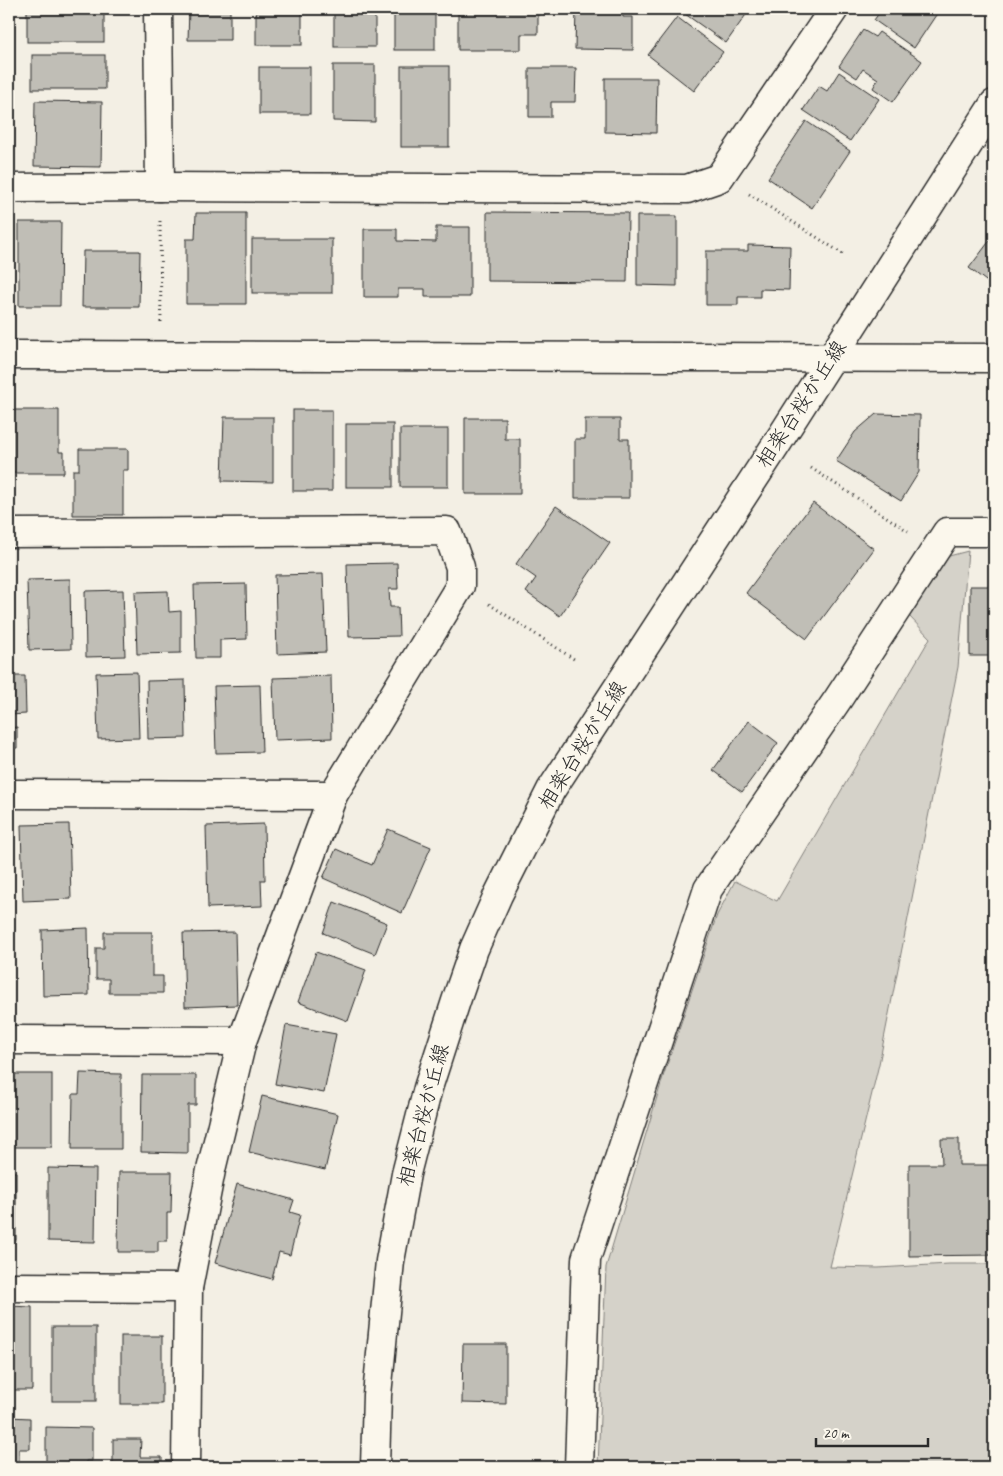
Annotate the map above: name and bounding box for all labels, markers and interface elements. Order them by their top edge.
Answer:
street label: 相楽台桜が丘線 [750,335,852,473]
street label: 相楽台桜が丘線 [532,676,632,814]
street label: 相楽台桜が丘線 [391,1041,455,1189]
scale bar [816,1416,928,1448]
text: 20 m [823,1424,850,1443]

